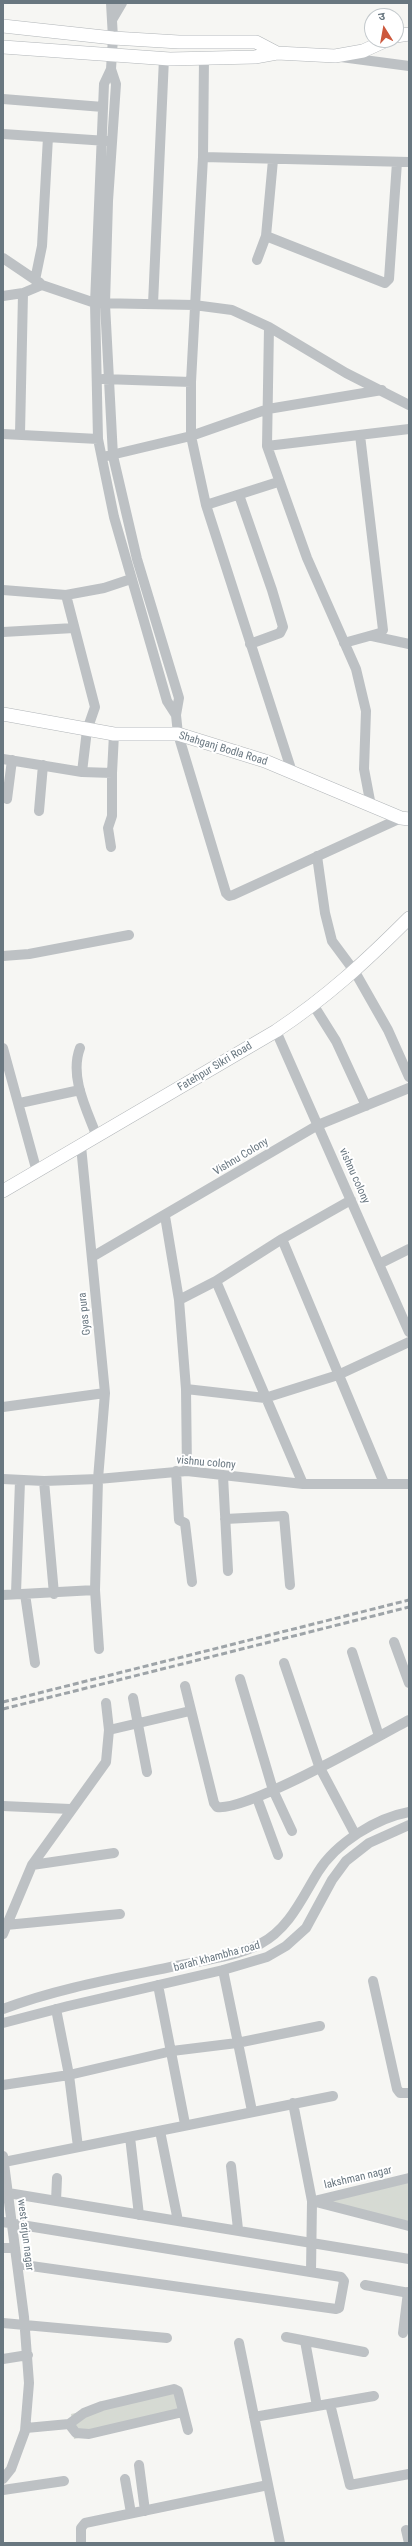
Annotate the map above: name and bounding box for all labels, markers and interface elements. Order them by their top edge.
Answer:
north arrow [364,8,404,48]
text: उ [377,10,386,24]
street label: Shahganj Bodla Road [177,729,269,769]
street label: Fatehpur Sikri Road [175,1040,255,1094]
street label: Vishnu Colony [211,1135,271,1179]
street label: vishnu colony [336,1146,372,1206]
street label: Gyas pura [76,1292,94,1336]
street label: vishnu colony [176,1454,236,1472]
street label: barah khambha road [172,1939,262,1975]
street label: lakshman nagar [323,2164,393,2192]
street label: west arjun nagar [14,2198,36,2272]

